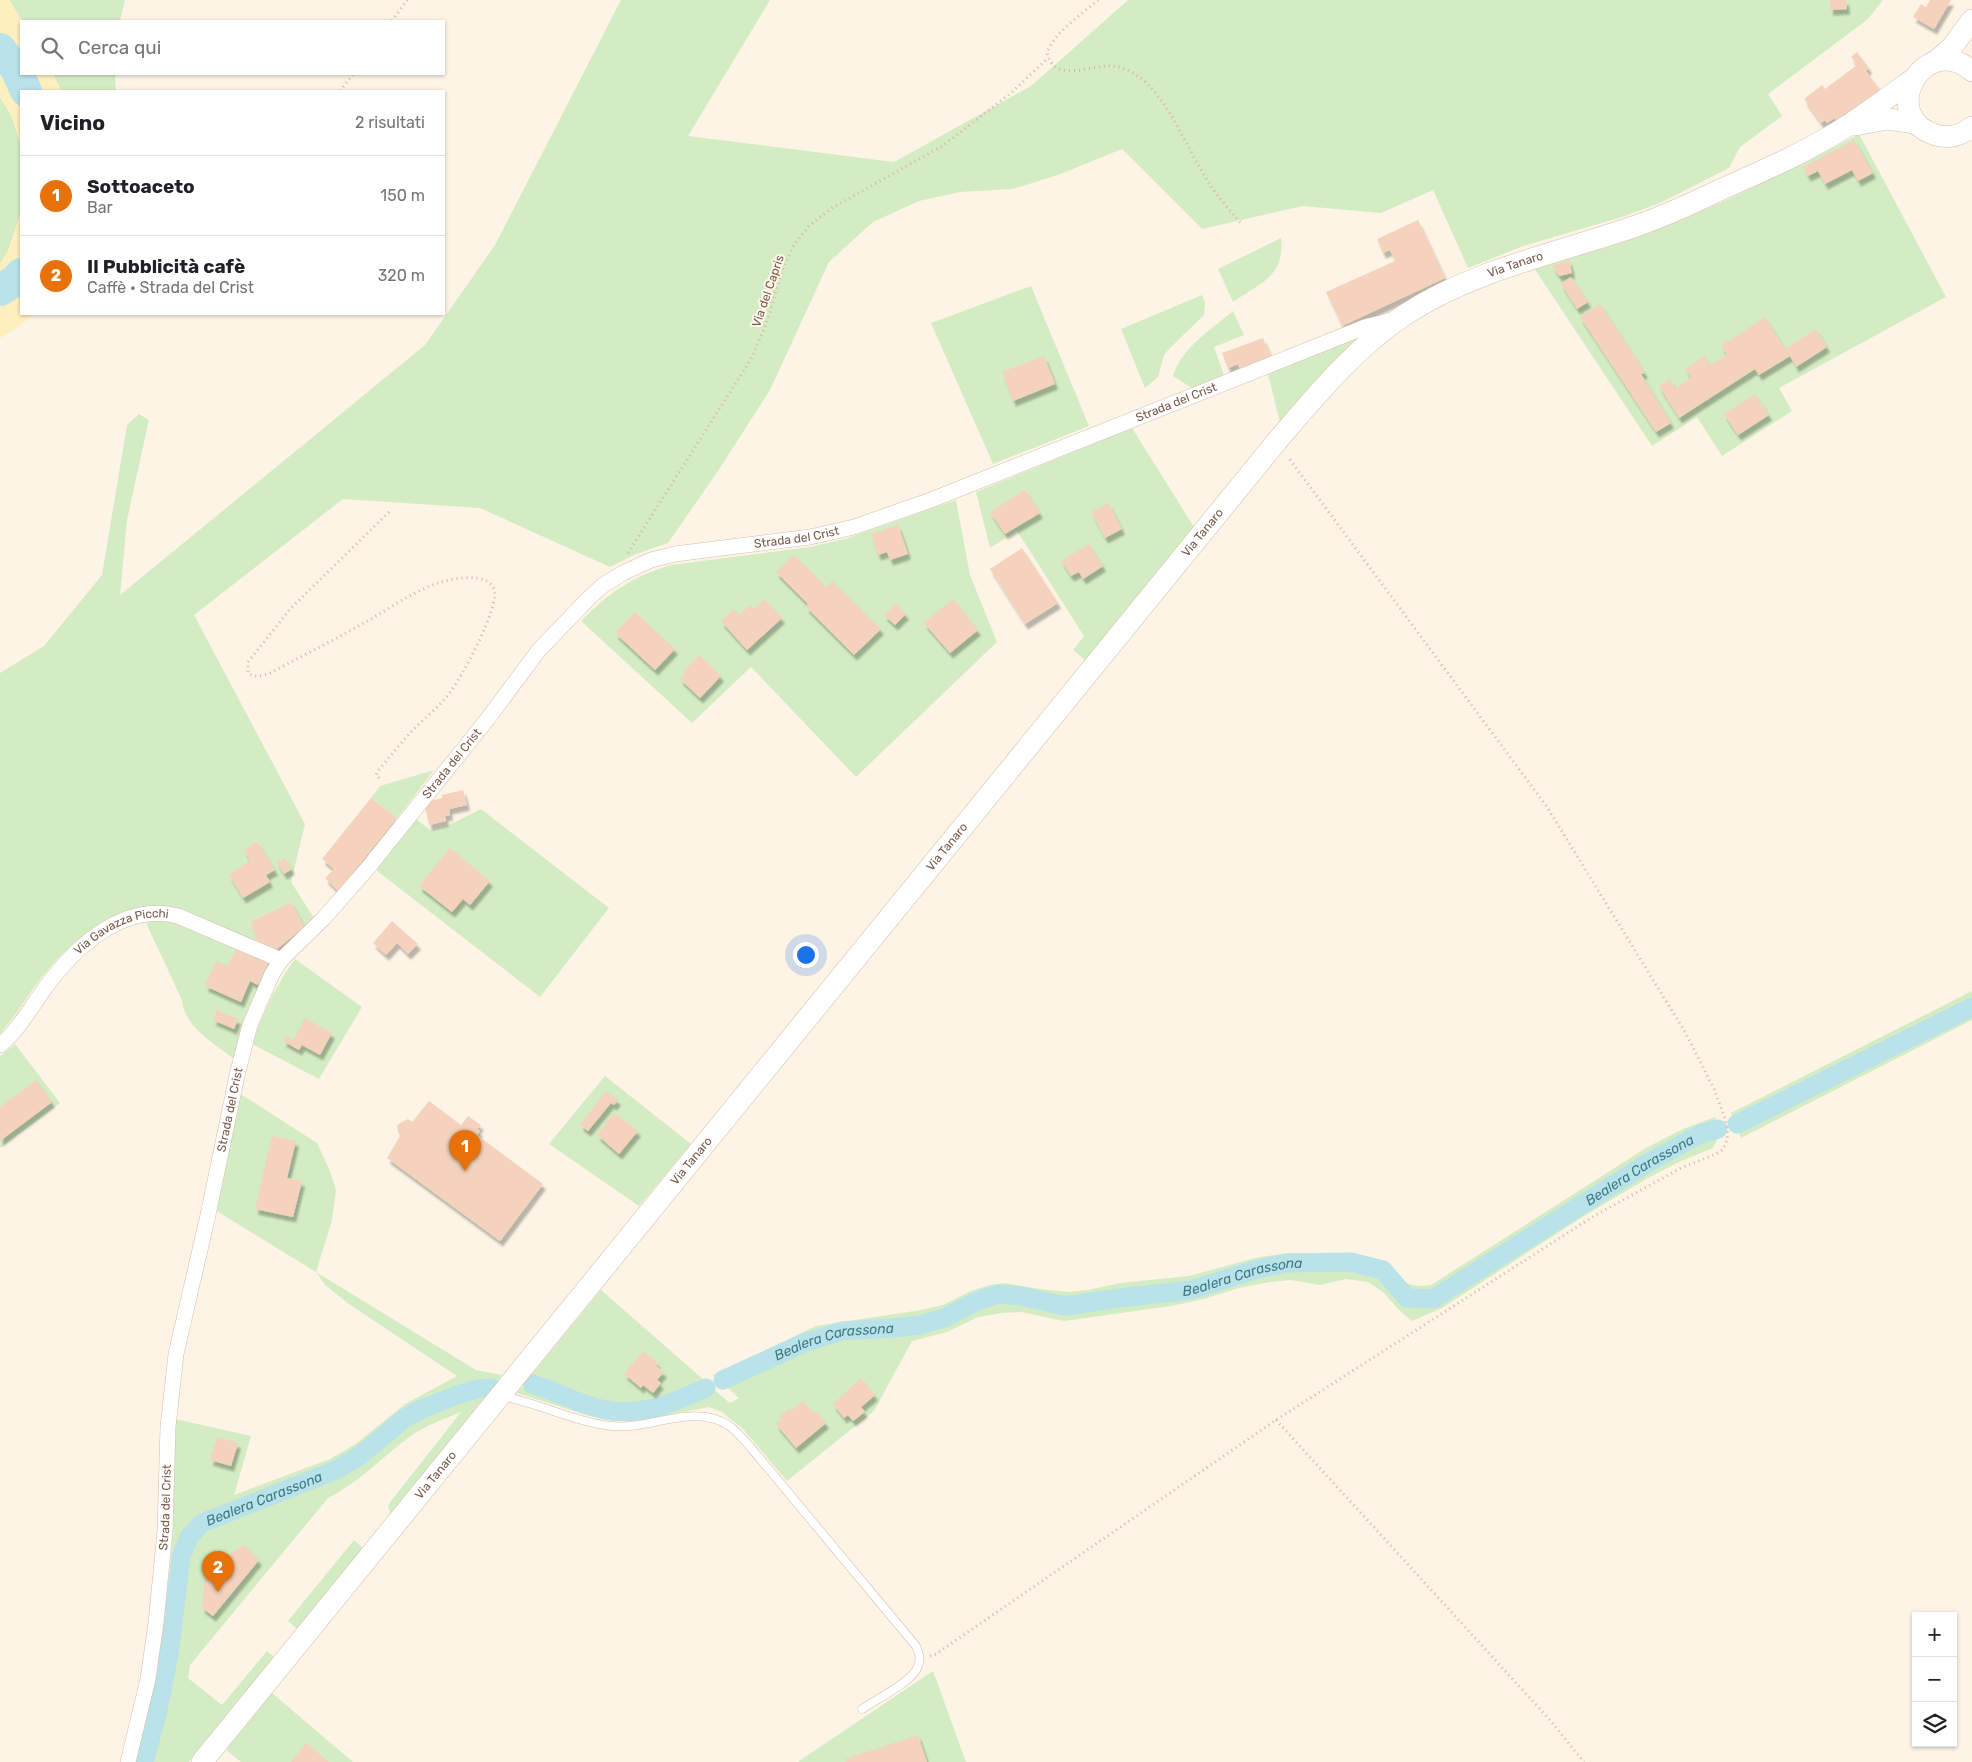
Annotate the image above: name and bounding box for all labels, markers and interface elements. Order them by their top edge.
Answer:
search box [20,20,445,75]
icon: search [38,34,66,62]
text: Cerca qui [78,36,161,59]
text: Vicino [40,110,105,135]
text: 2 risultati [355,113,425,132]
text: Sottoaceto [87,175,195,198]
text: 1 [52,186,60,205]
text: 150 m [380,186,425,205]
text: Bar [87,198,113,217]
street label: Via Tanaro [1485,249,1545,280]
street label: Via del Capris [749,253,787,329]
text: Il Pubblicità cafè [87,255,245,278]
text: 2 [51,266,61,285]
text: 320 m [378,266,425,285]
text: Caffè · Strada del Crist [87,278,254,297]
street label: Strada del Crist [1134,380,1219,425]
street label: Via Tanaro [1179,506,1226,559]
street label: Strada del Crist [753,524,841,551]
street label: Strada del Crist [419,725,484,801]
street label: Via Tanaro [923,820,971,874]
street label: Via Gavazza Picchi [71,906,170,958]
your location [793,942,819,968]
street label: Strada del Crist [214,1066,246,1153]
pin: 1 [449,1130,481,1171]
water label: Bealera Carassona [1582,1131,1697,1209]
street label: Via Tanaro [668,1134,715,1188]
water label: Bealera Carassona [1182,1255,1303,1300]
water label: Bealera Carassona [772,1320,894,1364]
street label: Via Tanaro [412,1448,459,1502]
street label: Strada del Crist [156,1464,174,1551]
water label: Bealera Carassona [203,1468,325,1530]
pin: 2 [202,1551,234,1592]
map controls [1912,1612,1957,1747]
button: + [1912,1612,1957,1657]
button: − [1912,1657,1957,1702]
button: layers [1912,1702,1957,1747]

